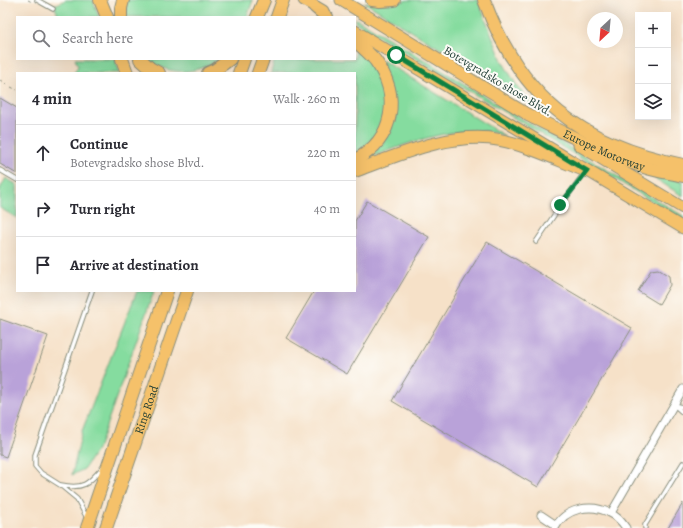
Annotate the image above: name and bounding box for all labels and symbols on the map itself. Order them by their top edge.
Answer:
north arrow [587,12,623,48]
street label: Botevgradsko shose Blvd. [441,42,555,120]
route start [387,46,405,64]
street label: Europe Motorway [560,126,648,175]
route end [551,196,569,214]
street label: Ring Road [131,383,162,436]

